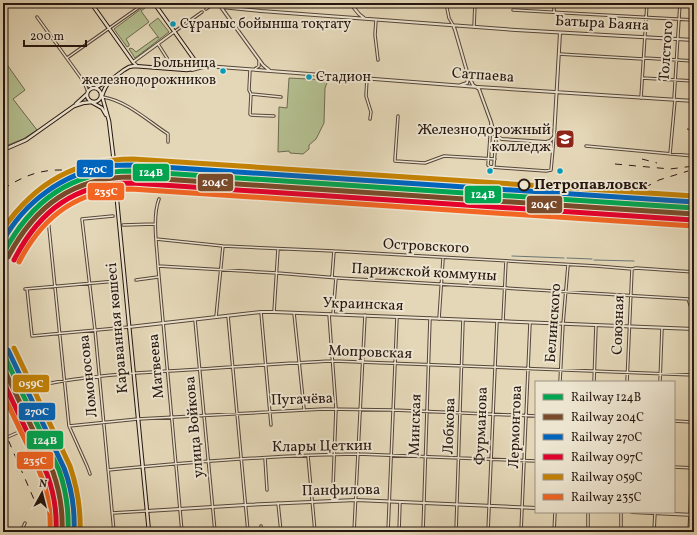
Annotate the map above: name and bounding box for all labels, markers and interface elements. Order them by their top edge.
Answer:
street label: Батыра Баяна [554,11,650,37]
place label: Сұраныс бойынша тоқтату [180,15,352,34]
marker: Сұраныс бойынша тоқтату [168,19,178,29]
street label: Толстого [654,20,680,82]
scale bar [24,22,86,48]
text: 200 m [30,29,64,45]
place label: Больница железнодорожников [82,54,216,90]
street label: Сатпаева [451,63,515,89]
marker: Больница железнодорожников [218,66,228,76]
place label: Стадион [316,68,372,87]
marker: Стадион [304,72,314,82]
place label: Железнодорожный колледж [417,120,551,158]
school or university icon: Железнодорожный колледж [554,128,576,150]
line badge: 270С [76,159,114,178]
text: 270С [83,163,107,178]
line badge: 124В [132,163,170,182]
text: 124В [139,166,163,181]
unlabelled marker [485,166,495,176]
unlabelled marker [555,166,565,176]
line badge: 204С [197,173,234,192]
place label: Петропавловск [534,175,648,196]
text: 204С [202,176,228,191]
marker: Петропавловск [517,178,531,192]
line badge: 235С [87,182,125,201]
text: 235С [94,185,118,200]
line badge: 124В [464,185,502,204]
text: 124В [471,188,495,203]
line badge: 204С [526,195,563,214]
text: 204С [531,198,557,213]
street label: Островского [382,234,470,260]
street label: Парижской коммуны [351,259,498,287]
street label: Караванная көшесі [102,262,134,394]
street label: Белинского [541,283,567,363]
street label: Украинская [322,293,404,317]
street label: Союзная [607,294,631,355]
street label: Матвеева [144,333,170,399]
street label: Ломоносова [74,334,104,418]
street label: Мопровская [327,341,413,365]
line badge: 059С [12,374,50,393]
street label: улица Войкова [180,375,210,479]
text: 059С [18,377,44,392]
legend [535,381,675,513]
street label: Лермонтова [504,385,528,469]
street label: Фурманова [470,386,494,466]
street label: Пугачёва [270,388,334,412]
text: Railway 124В [571,390,641,406]
street label: Минская [404,393,428,456]
street label: Лобкова [439,397,461,455]
line badge: 270С [18,402,56,421]
text: 270С [25,405,49,420]
text: Railway 204С [571,410,644,426]
line badge: 124В [26,430,64,450]
text: Railway 270С [571,430,643,446]
text: 124В [33,434,57,449]
street label: Клары Цеткин [272,436,372,458]
text: Railway 097С [571,450,643,466]
line badge: 235С [16,451,54,470]
text: 235С [23,454,47,469]
text: Railway 059С [571,470,643,486]
north arrow [22,473,62,513]
text: N [38,477,48,492]
street label: Панфилова [302,480,380,502]
text: Railway 235С [571,490,642,506]

